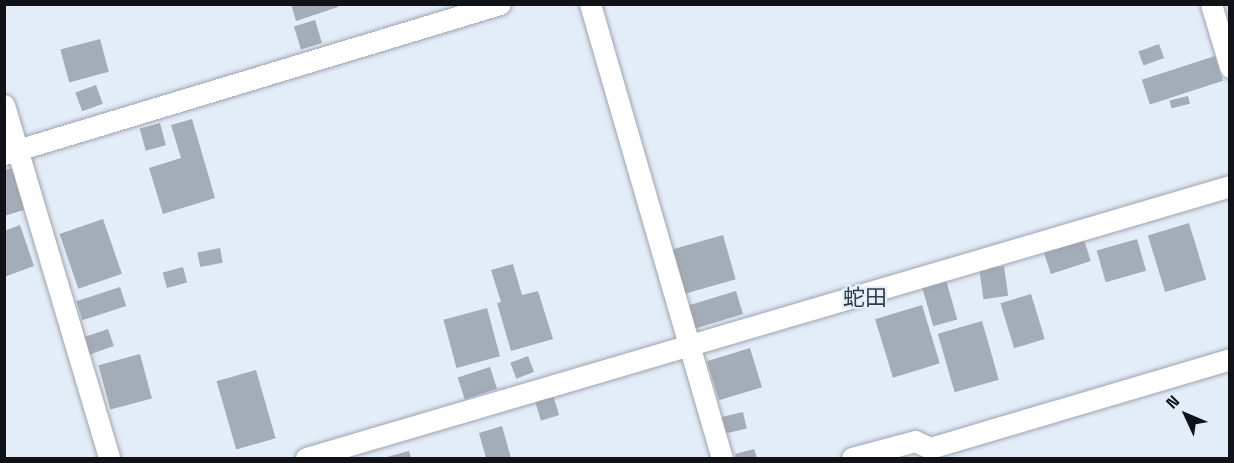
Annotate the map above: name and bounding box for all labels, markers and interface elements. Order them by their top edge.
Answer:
district label: 蛇田 [843,285,887,311]
north arrow [1156,385,1216,445]
text: N [1161,391,1184,413]

